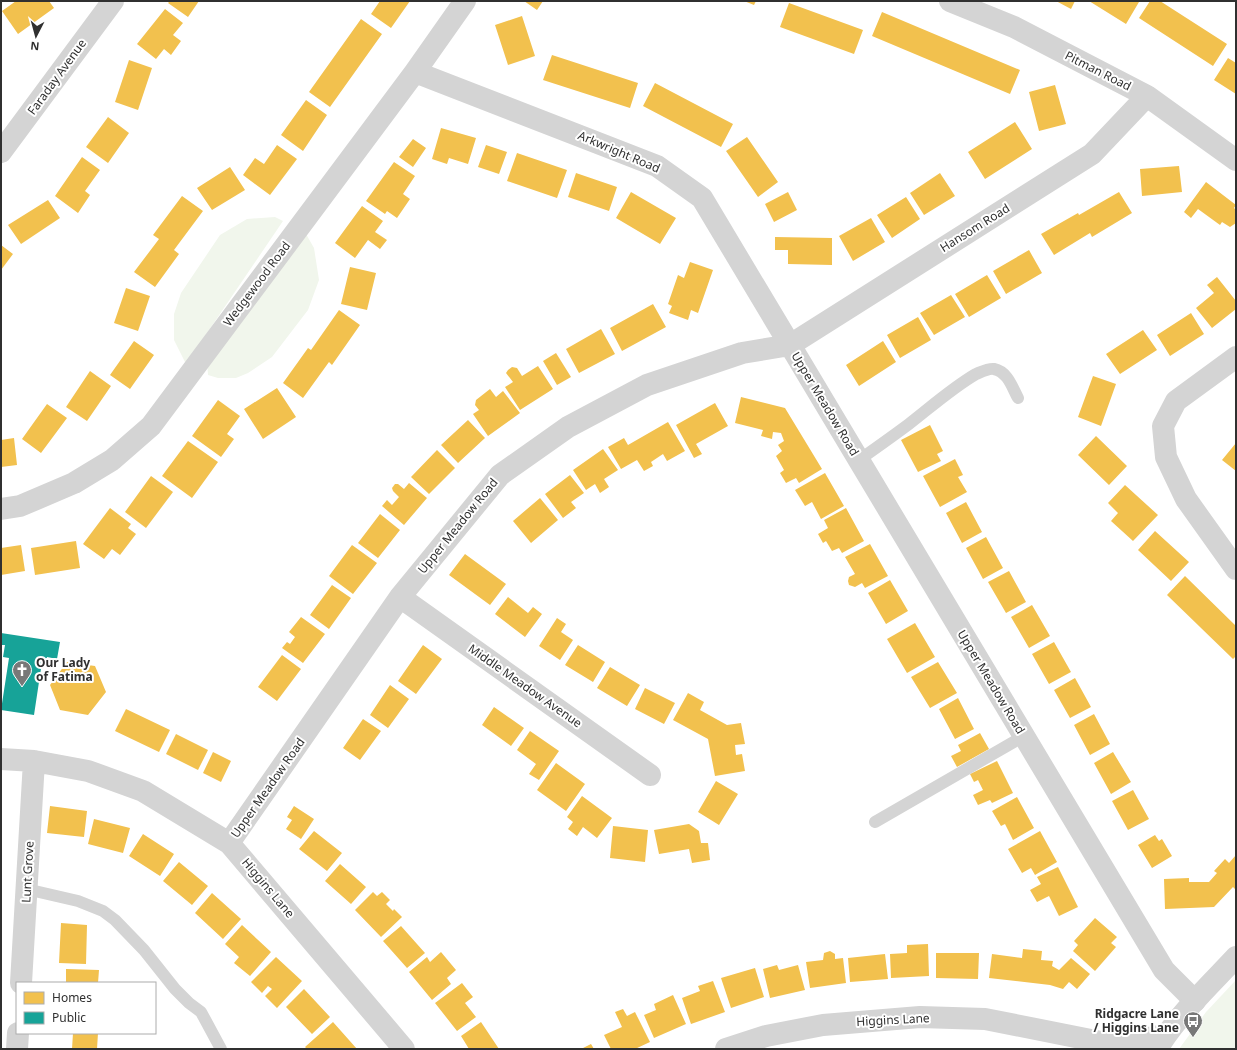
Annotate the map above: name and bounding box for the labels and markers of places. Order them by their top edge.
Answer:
place label: Our Lady of Fatima [36,654,93,685]
church icon: Our Lady of Fatima [11,659,33,687]
place label: Ridgacre Lane / Higgins Lane [1094,1005,1179,1036]
bus stop icon: Ridgacre Lane / Higgins Lane [1182,1010,1204,1038]

